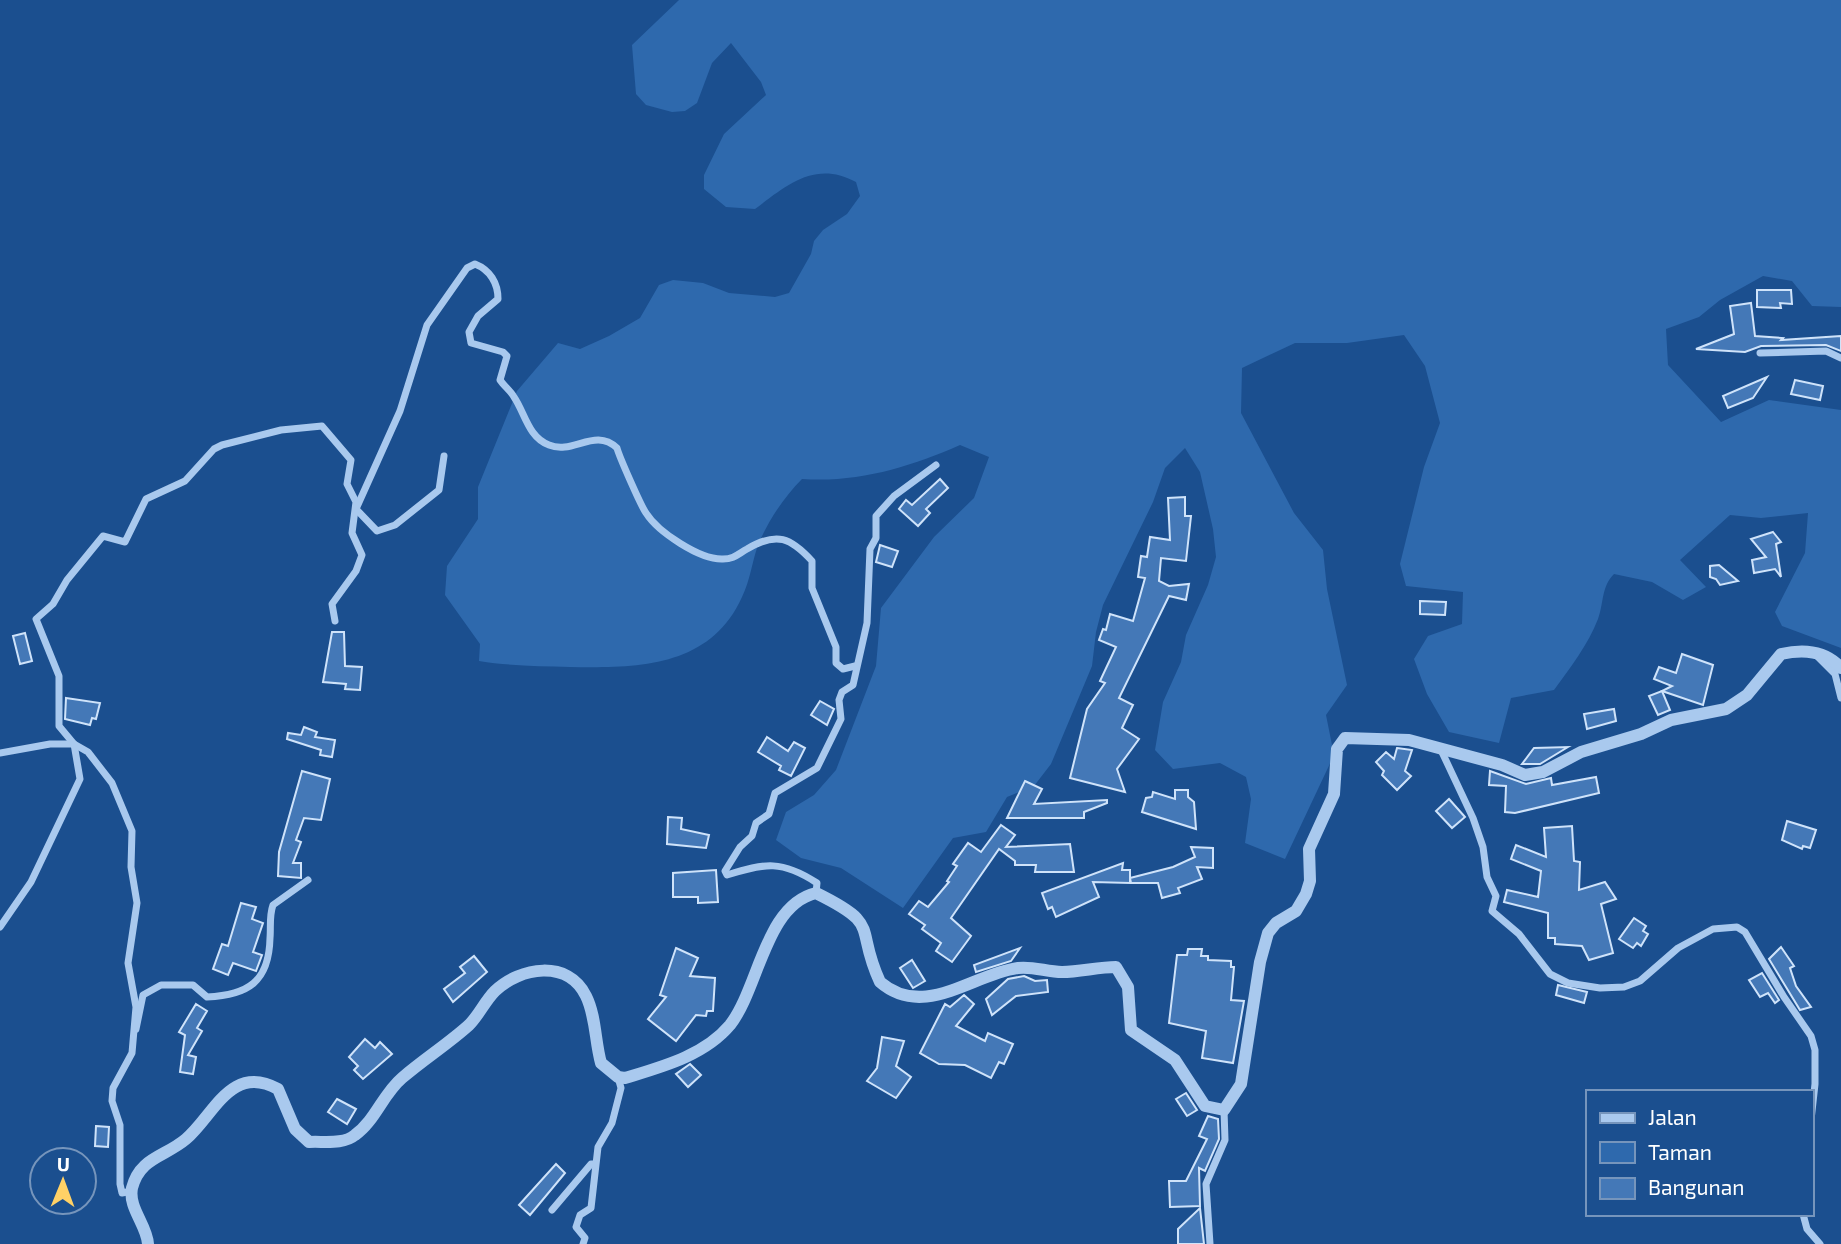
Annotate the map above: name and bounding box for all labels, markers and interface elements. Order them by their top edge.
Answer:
legend [1586,1090,1813,1216]
text: Jalan [1648,1104,1697,1129]
text: Taman [1648,1139,1712,1164]
north arrow [28,1146,98,1216]
text: U [57,1152,70,1175]
text: Bangunan [1648,1174,1744,1199]

